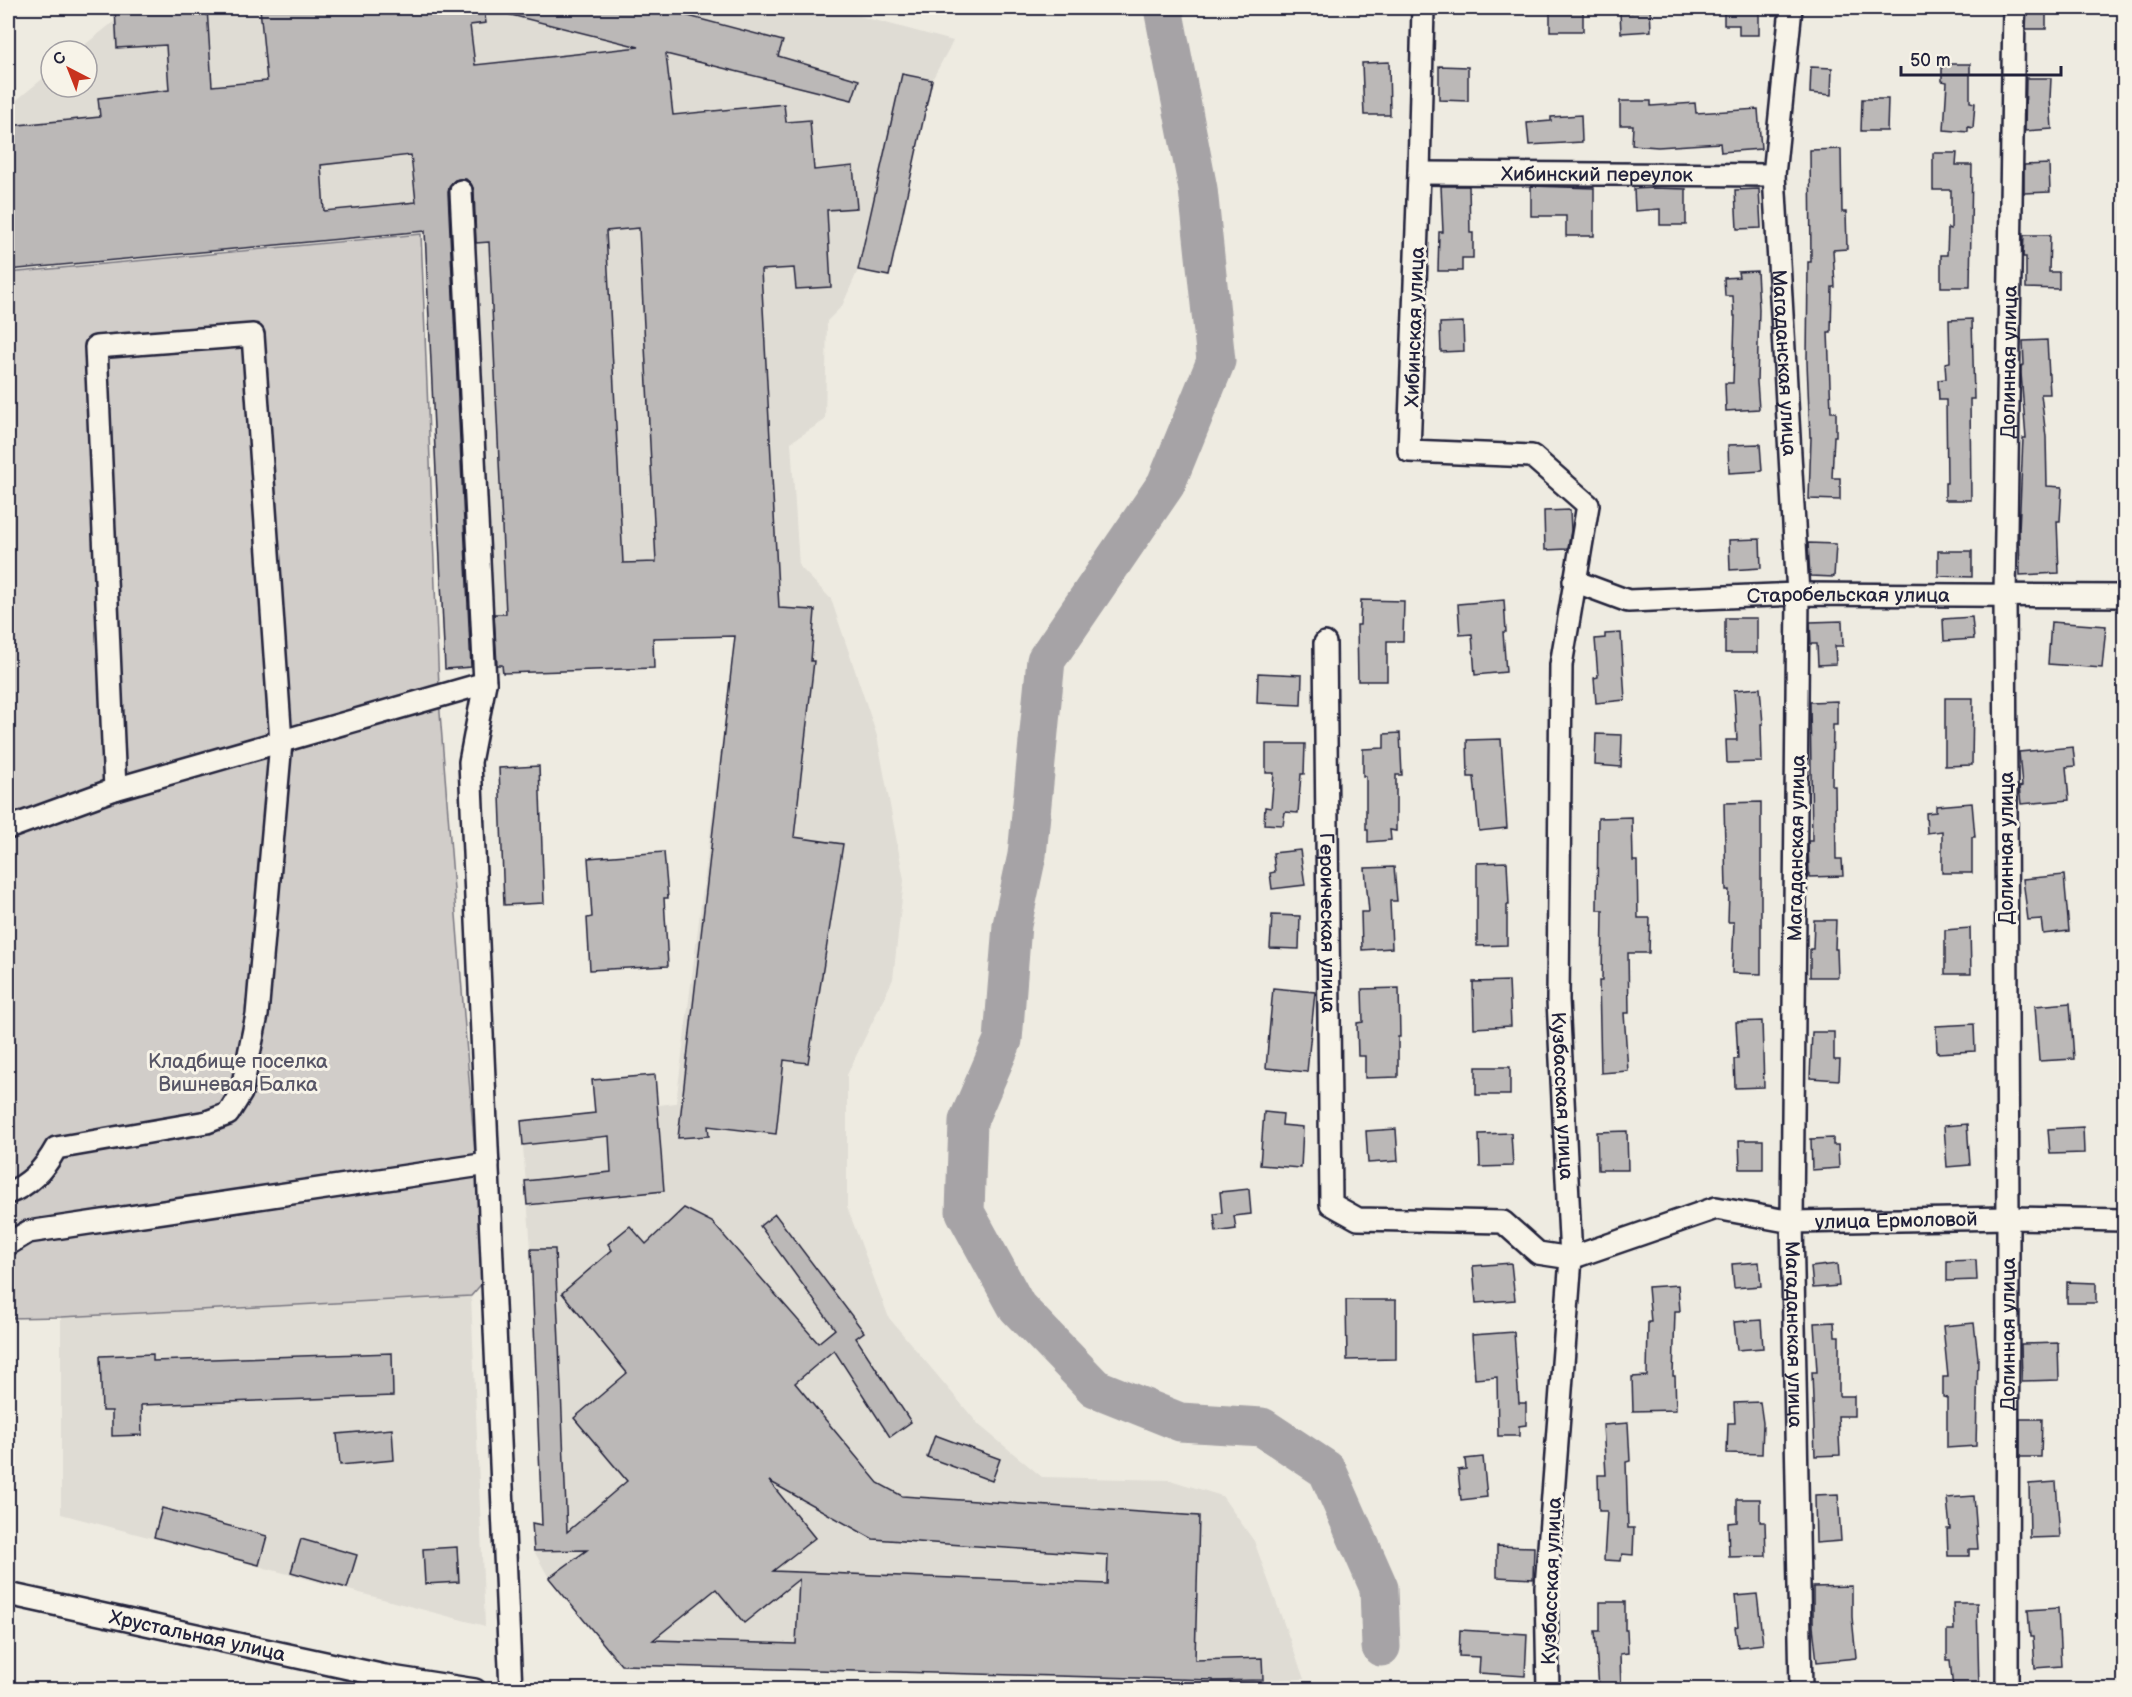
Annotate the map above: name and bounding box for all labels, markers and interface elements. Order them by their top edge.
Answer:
north arrow [39,39,99,99]
scale bar [1901,39,2062,77]
text: С [49,48,70,70]
text: 50 m [1910,50,1951,71]
street label: Хибинский переулок [1501,162,1693,188]
street label: Хибинская улица [1400,246,1430,408]
street label: Магаданская улица [1766,269,1801,457]
street label: Долинная улица [1996,285,2023,439]
street label: Старобельская улица [1746,583,1950,609]
street label: Магаданская улица [1783,754,1811,942]
street label: Долинная улица [1995,771,2019,925]
street label: Героическая улица [1314,833,1340,1014]
street label: Кузбасская улица [1546,1011,1578,1181]
park label: Кладбище поселка Вишневая Балка [148,1050,328,1097]
street label: улица Ермоловой [1815,1208,1978,1235]
street label: Магаданская улица [1779,1241,1807,1428]
street label: Долинная улица [1997,1257,2021,1411]
street label: Кузбасская улица [1537,1496,1567,1665]
street label: Хрустальная улица [107,1605,288,1667]

